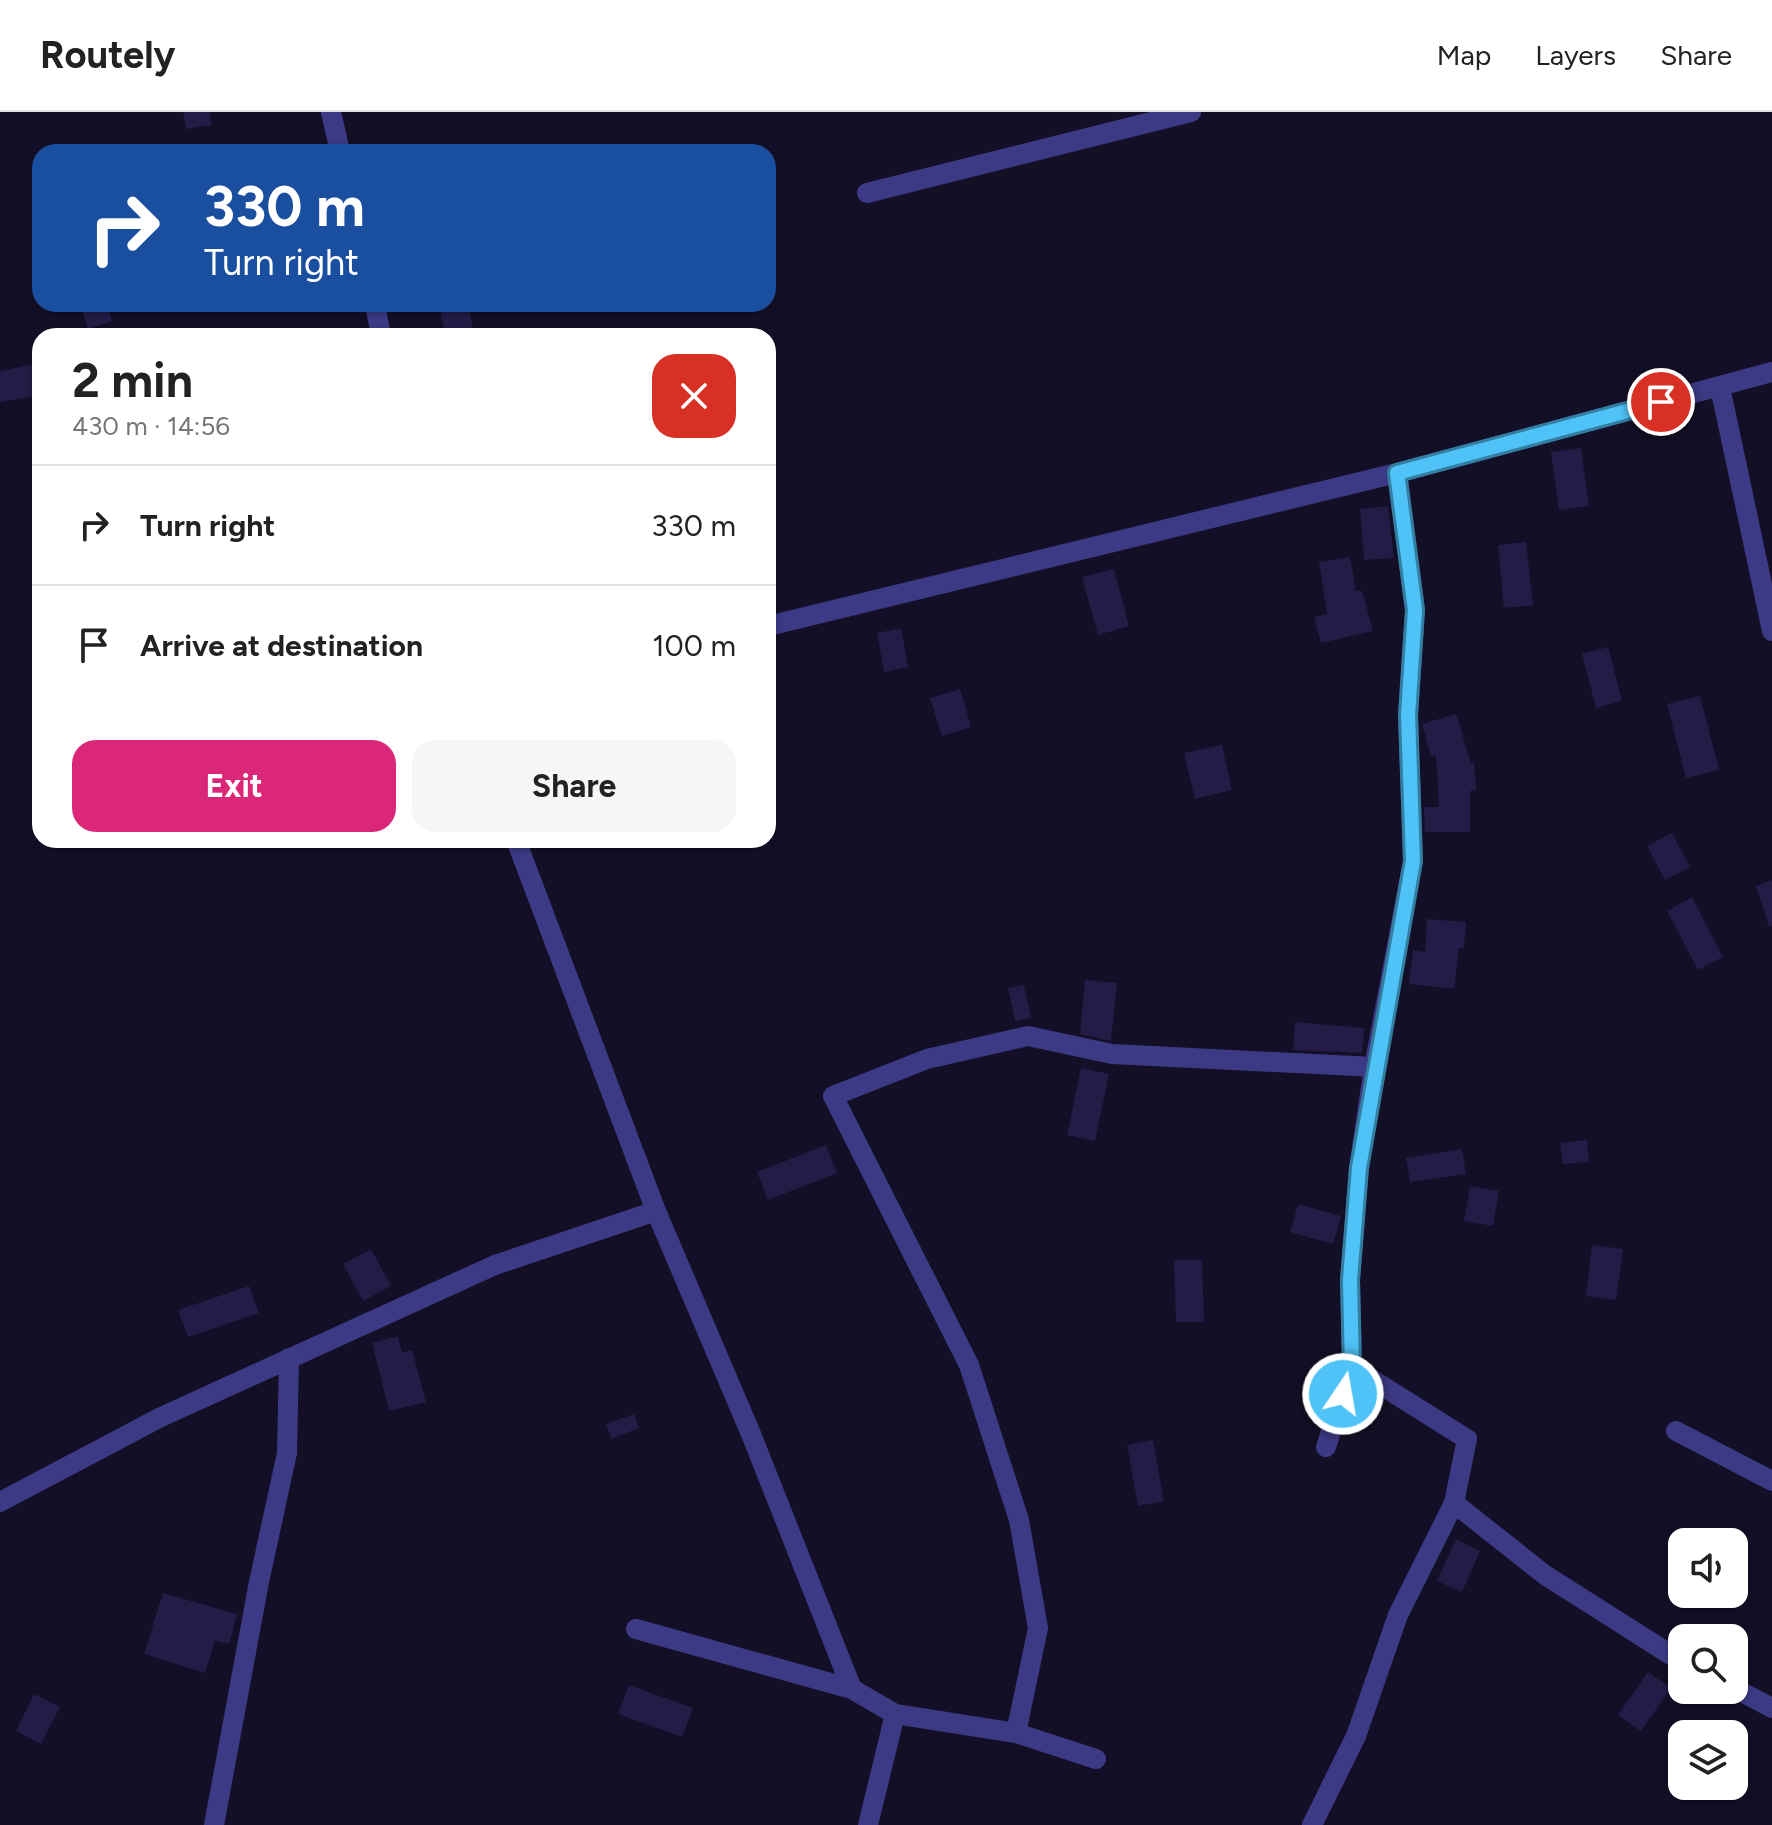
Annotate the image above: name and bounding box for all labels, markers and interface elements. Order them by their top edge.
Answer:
text: Routely [40,32,175,78]
text: Map [1437,38,1491,72]
text: Layers [1535,38,1616,72]
text: Share [1660,38,1732,72]
text: 330 m [204,173,365,240]
icon: right [72,176,176,280]
text: Turn right [204,241,359,284]
text: 2 min [72,351,193,409]
button: close [652,354,736,438]
pin [1627,368,1695,436]
icon: arrive [1639,380,1683,424]
text: 430 m · 14:56 [72,410,230,442]
icon: right [72,503,116,547]
text: Turn right [140,507,275,544]
text: 330 m [651,507,736,544]
icon: arrive [72,623,116,667]
text: Arrive at destination [140,627,423,664]
text: 100 m [652,627,736,664]
button: Exit [72,740,396,832]
button: Share [412,740,736,832]
position arrow [1301,1352,1385,1436]
map controls [1668,1528,1748,1800]
button: sound [1668,1528,1748,1608]
button: search [1668,1624,1748,1704]
button: layers [1668,1720,1748,1800]

